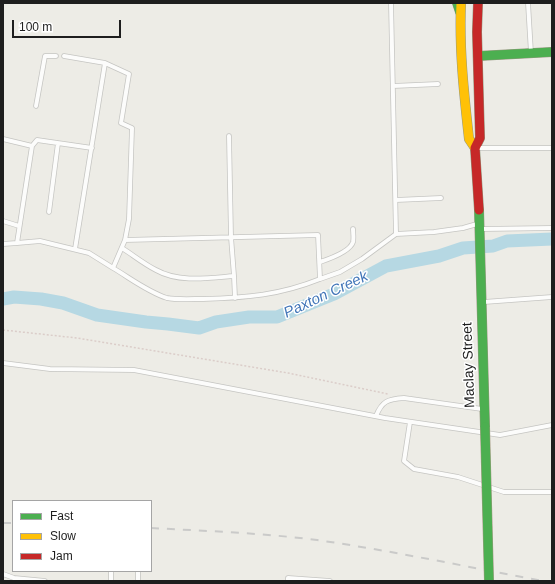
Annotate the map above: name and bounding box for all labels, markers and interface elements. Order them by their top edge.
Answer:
scale bar [14,12,123,38]
text: 100 m [19,20,52,34]
water label: Paxton Creek [281,268,371,322]
street label: Maclay Street [459,322,479,408]
legend [12,500,152,572]
text: Fast [50,509,73,523]
text: Slow [50,529,76,543]
text: Jam [50,549,73,563]

